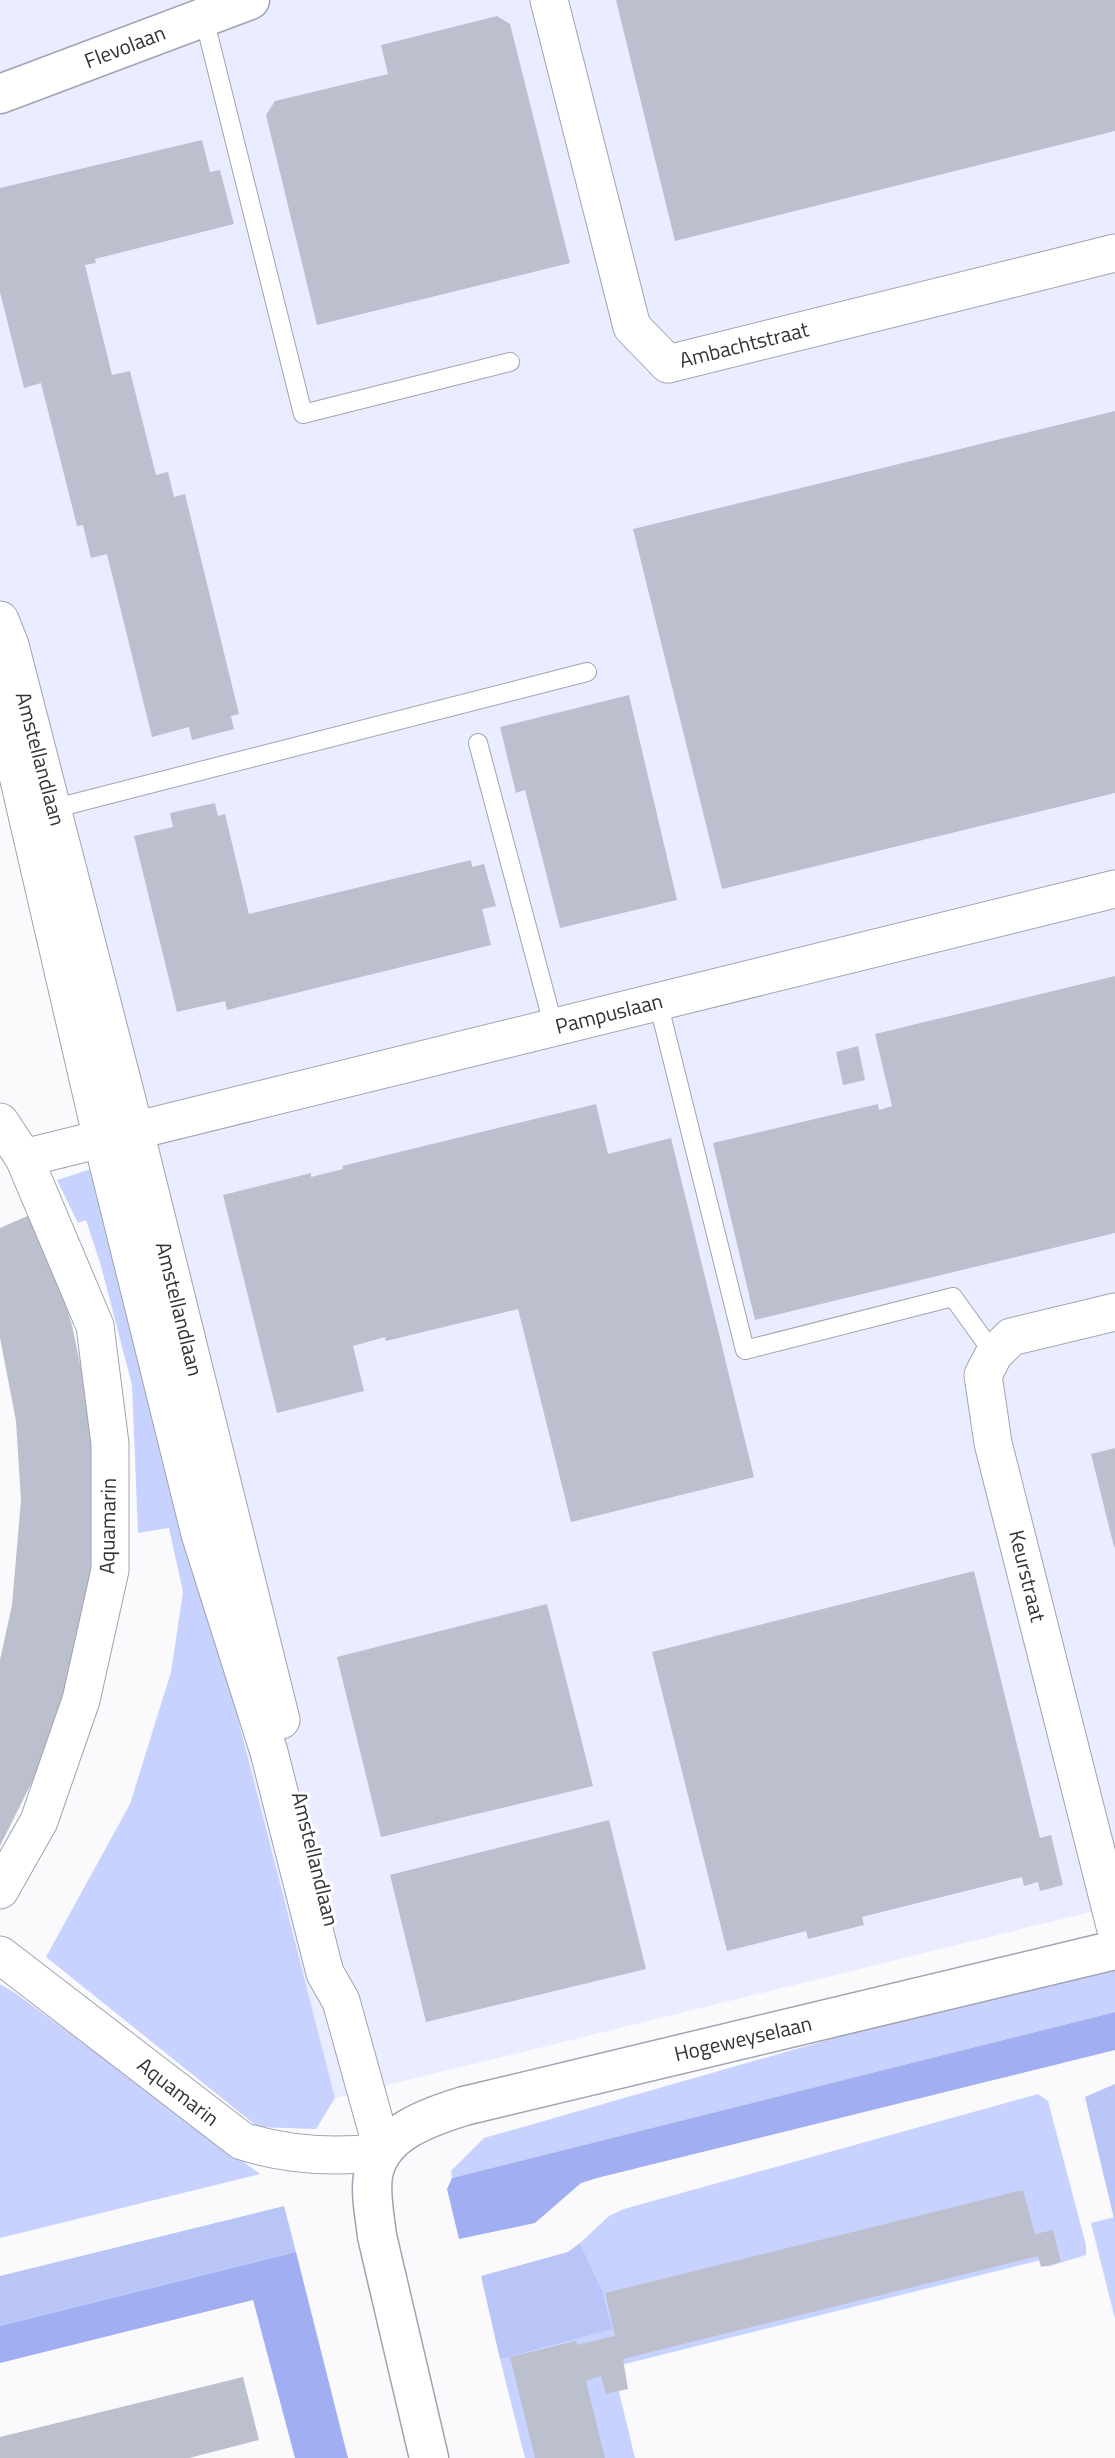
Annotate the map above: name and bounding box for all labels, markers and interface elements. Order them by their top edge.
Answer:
street label: Flevolaan [79,16,170,76]
street label: Ambachtstraat [676,312,812,376]
street label: Amstellandlaan [8,688,74,829]
street label: Pampuslaan [552,984,666,1042]
street label: Amstellandlaan [148,1238,212,1379]
street label: Aquamarin [90,1478,124,1574]
street label: Keurstraat [1001,1527,1055,1626]
street label: Amstellandlaan [284,1788,348,1929]
street label: Hogeweyselaan [671,2007,815,2069]
street label: Aquamarin [131,2049,226,2133]

